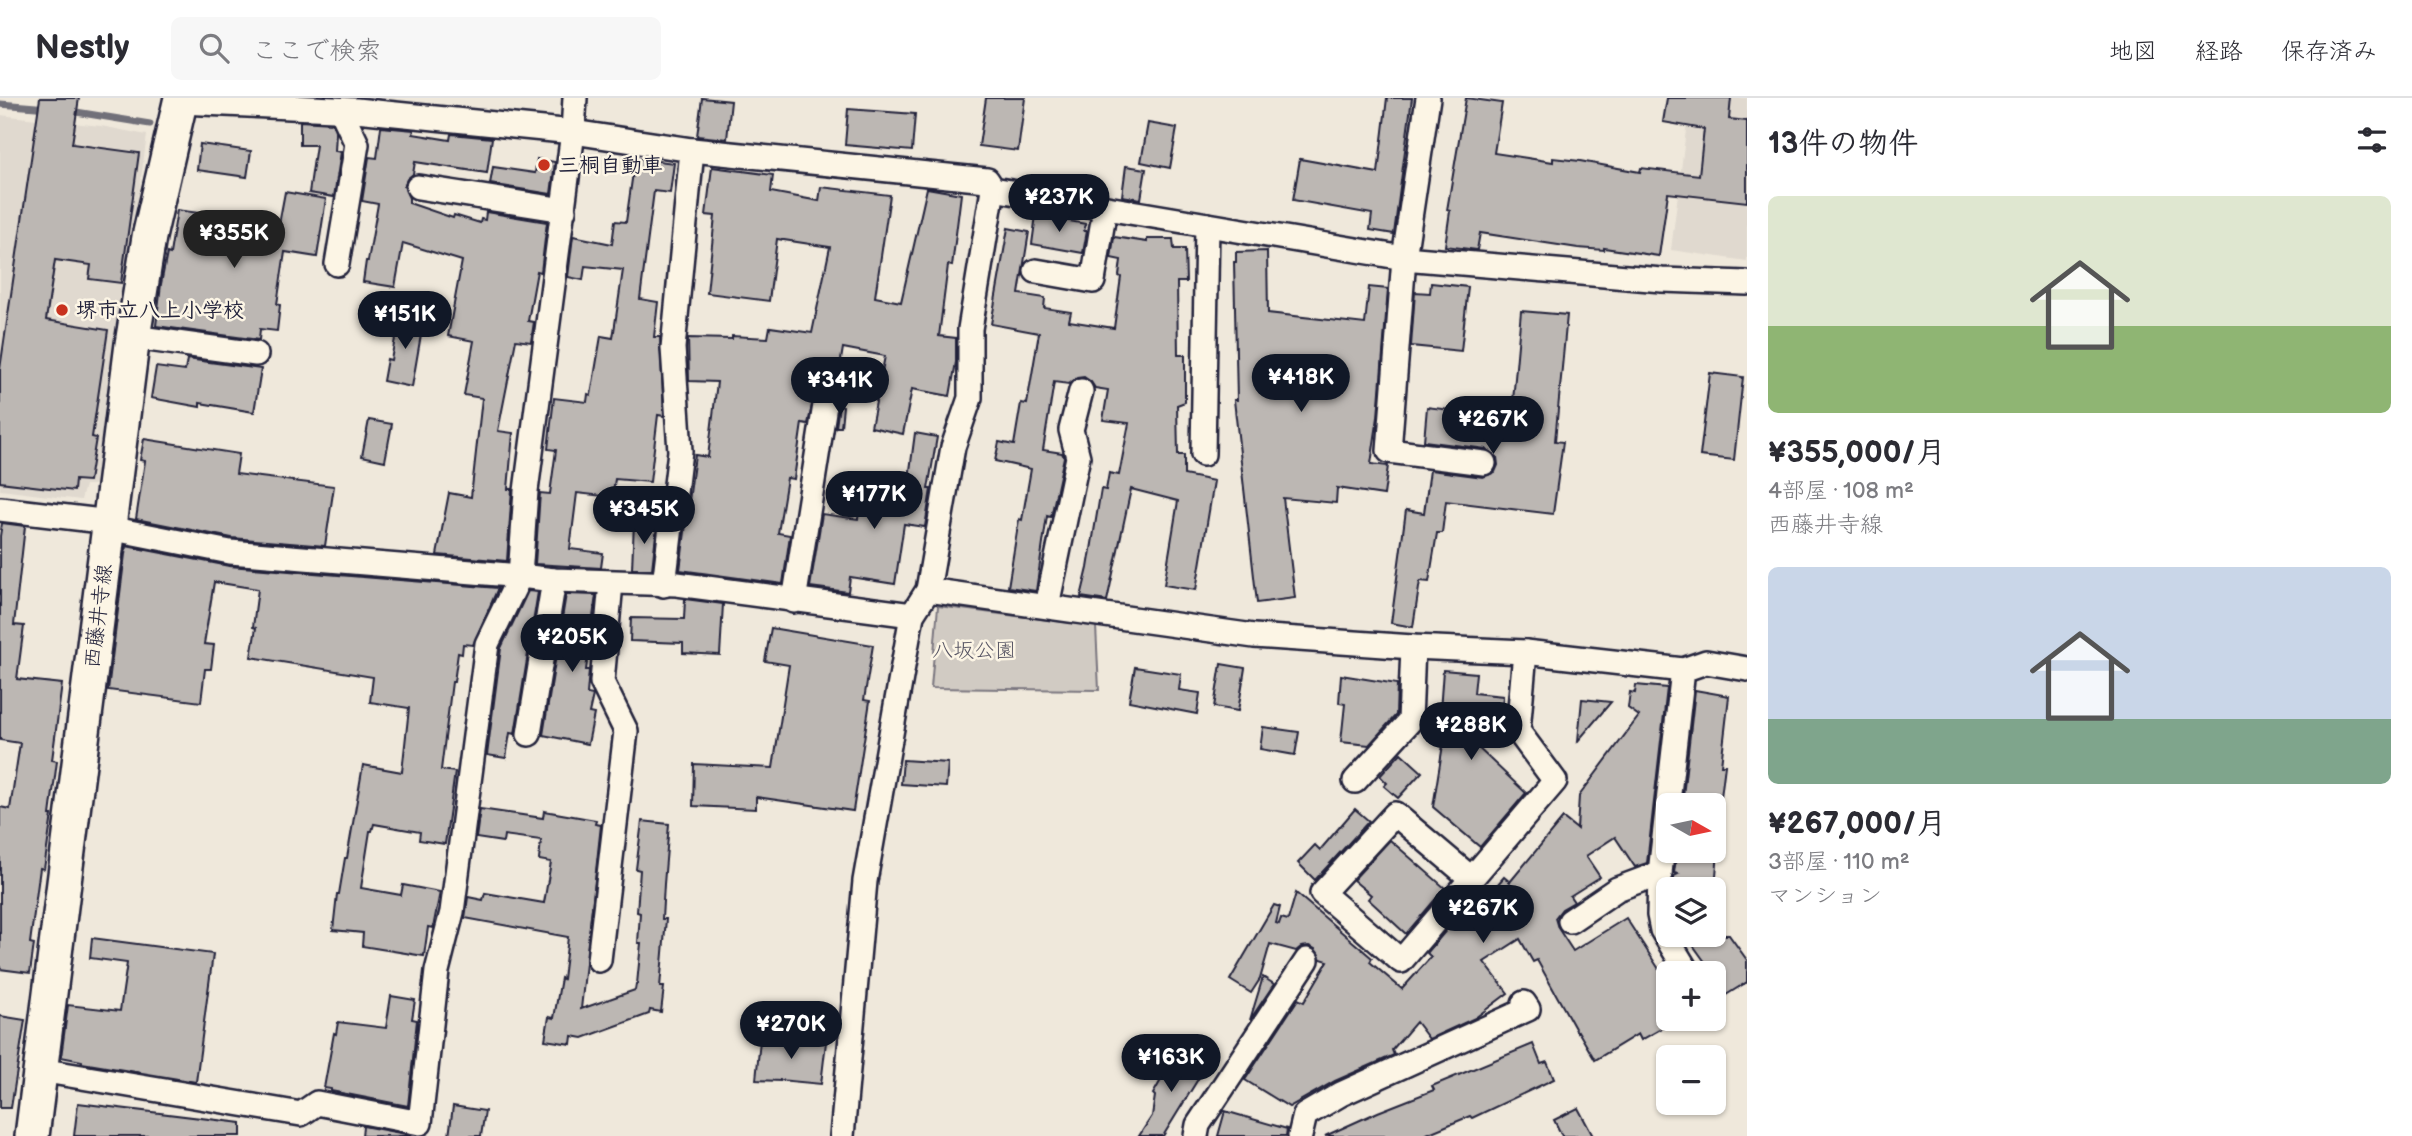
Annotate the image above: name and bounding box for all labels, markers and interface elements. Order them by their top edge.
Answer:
search box [171,17,661,80]
text: Nestly [35,28,129,68]
icon: search [195,29,233,67]
text: ここで検索 [251,36,381,67]
text: 地図 [2109,37,2157,66]
text: 経路 [2195,37,2243,66]
text: 保存済み [2281,37,2377,66]
icon: filters [2353,121,2391,159]
text: 13件の物件 [1768,126,1918,162]
place label: 三桐自動車 [558,153,663,178]
marker: 三桐自動車 [536,157,552,173]
pin: ¥237K [1010,174,1108,234]
text: ¥237K [1024,183,1094,211]
pin: ¥355K [185,211,283,270]
text: ¥355K [199,219,269,247]
icon: home [2017,242,2143,368]
pin: ¥151K [356,292,454,351]
place label: 堺市立八上小学校 [76,298,244,323]
text: ¥151K [374,300,436,328]
marker: 堺市立八上小学校 [54,302,70,318]
pin: ¥418K [1252,354,1350,414]
pin: ¥341K [791,358,889,417]
text: ¥418K [1268,363,1334,391]
text: ¥341K [807,366,873,394]
pin: ¥267K [1444,396,1542,456]
text: ¥267K [1458,405,1528,433]
text: ¥355,000/月 [1768,435,1946,471]
pin: ¥177K [825,472,923,531]
text: 4部屋 · 108 m² [1768,477,1914,505]
text: ¥177K [842,480,906,508]
pin: ¥345K [595,486,693,546]
text: ¥345K [609,495,679,523]
text: 西藤井寺線 [1768,511,1883,539]
street label: 西藤井寺線 [80,562,117,670]
icon: home [2017,613,2143,739]
pin: ¥205K [523,614,621,674]
text: ¥205K [537,623,607,651]
park label: 八坂公園 [932,638,1016,663]
pin: ¥288K [1422,702,1520,762]
text: ¥288K [1435,711,1507,739]
north arrow [1656,793,1726,863]
map controls [1656,793,1726,1115]
text: ¥267,000/月 [1768,806,1946,842]
text: 3部屋 · 110 m² [1768,848,1910,876]
button: layers [1656,877,1726,947]
text: マンション [1768,882,1882,910]
pin: ¥267K [1434,886,1532,945]
text: ¥267K [1448,894,1518,922]
button: + [1656,961,1726,1031]
pin: ¥270K [742,1002,840,1061]
text: ¥270K [756,1010,826,1038]
pin: ¥163K [1122,1034,1220,1094]
text: ¥163K [1138,1043,1204,1071]
button: − [1656,1045,1726,1115]

